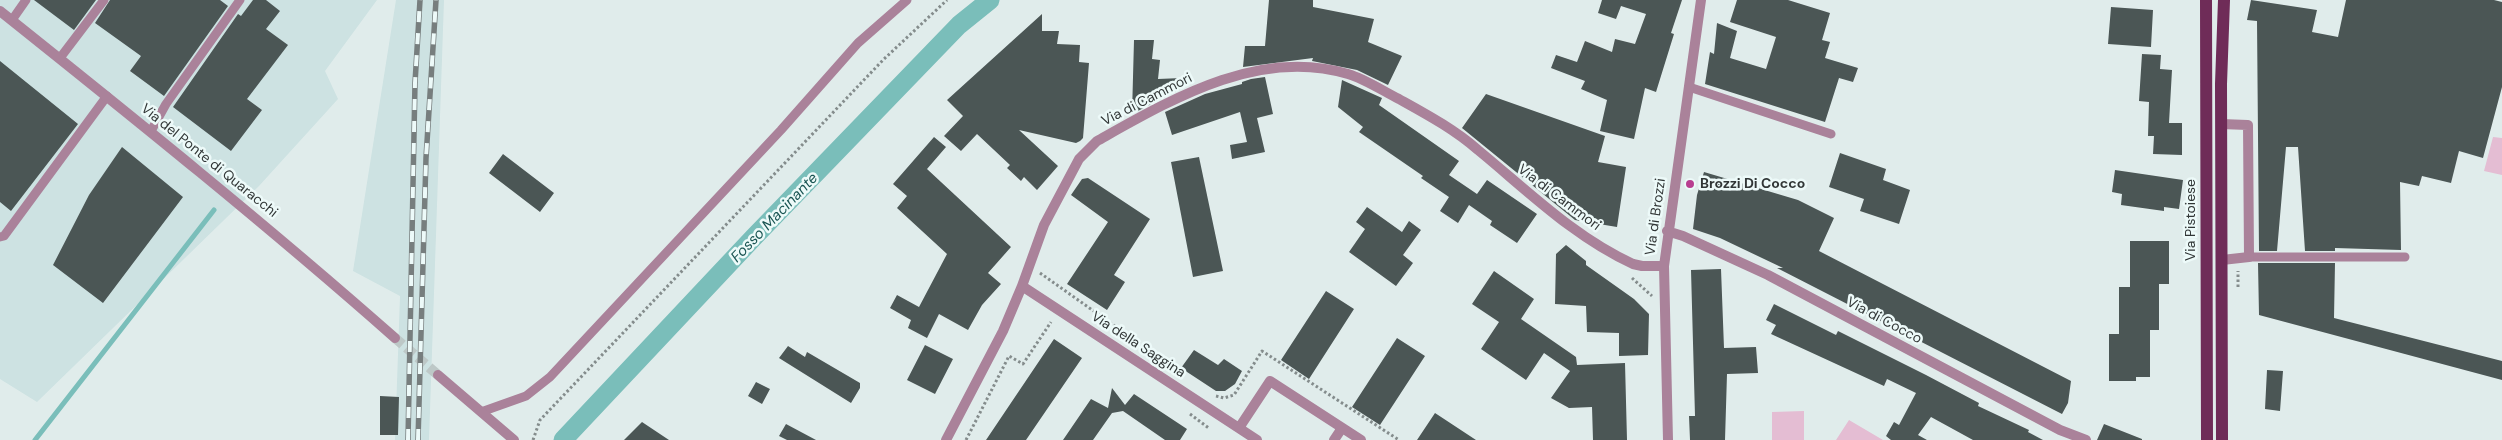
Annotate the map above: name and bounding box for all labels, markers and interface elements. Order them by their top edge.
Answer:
street label: Via di Cammori [1099,70,1195,130]
street label: Via del Ponte di Quaracchi [137,101,281,221]
street label: Via di Cammori [1514,161,1604,235]
water label: Fosso Macinante [728,170,822,266]
place label: Brozzi Di Cocco [1700,176,1805,192]
street label: Via di Brozzi [1642,177,1670,257]
marker: Brozzi Di Cocco [1684,178,1696,190]
street label: Via Pistoiese [2183,179,2199,261]
street label: Via di Cocco [1844,294,1924,348]
street label: Via della Saggina [1088,308,1188,382]

